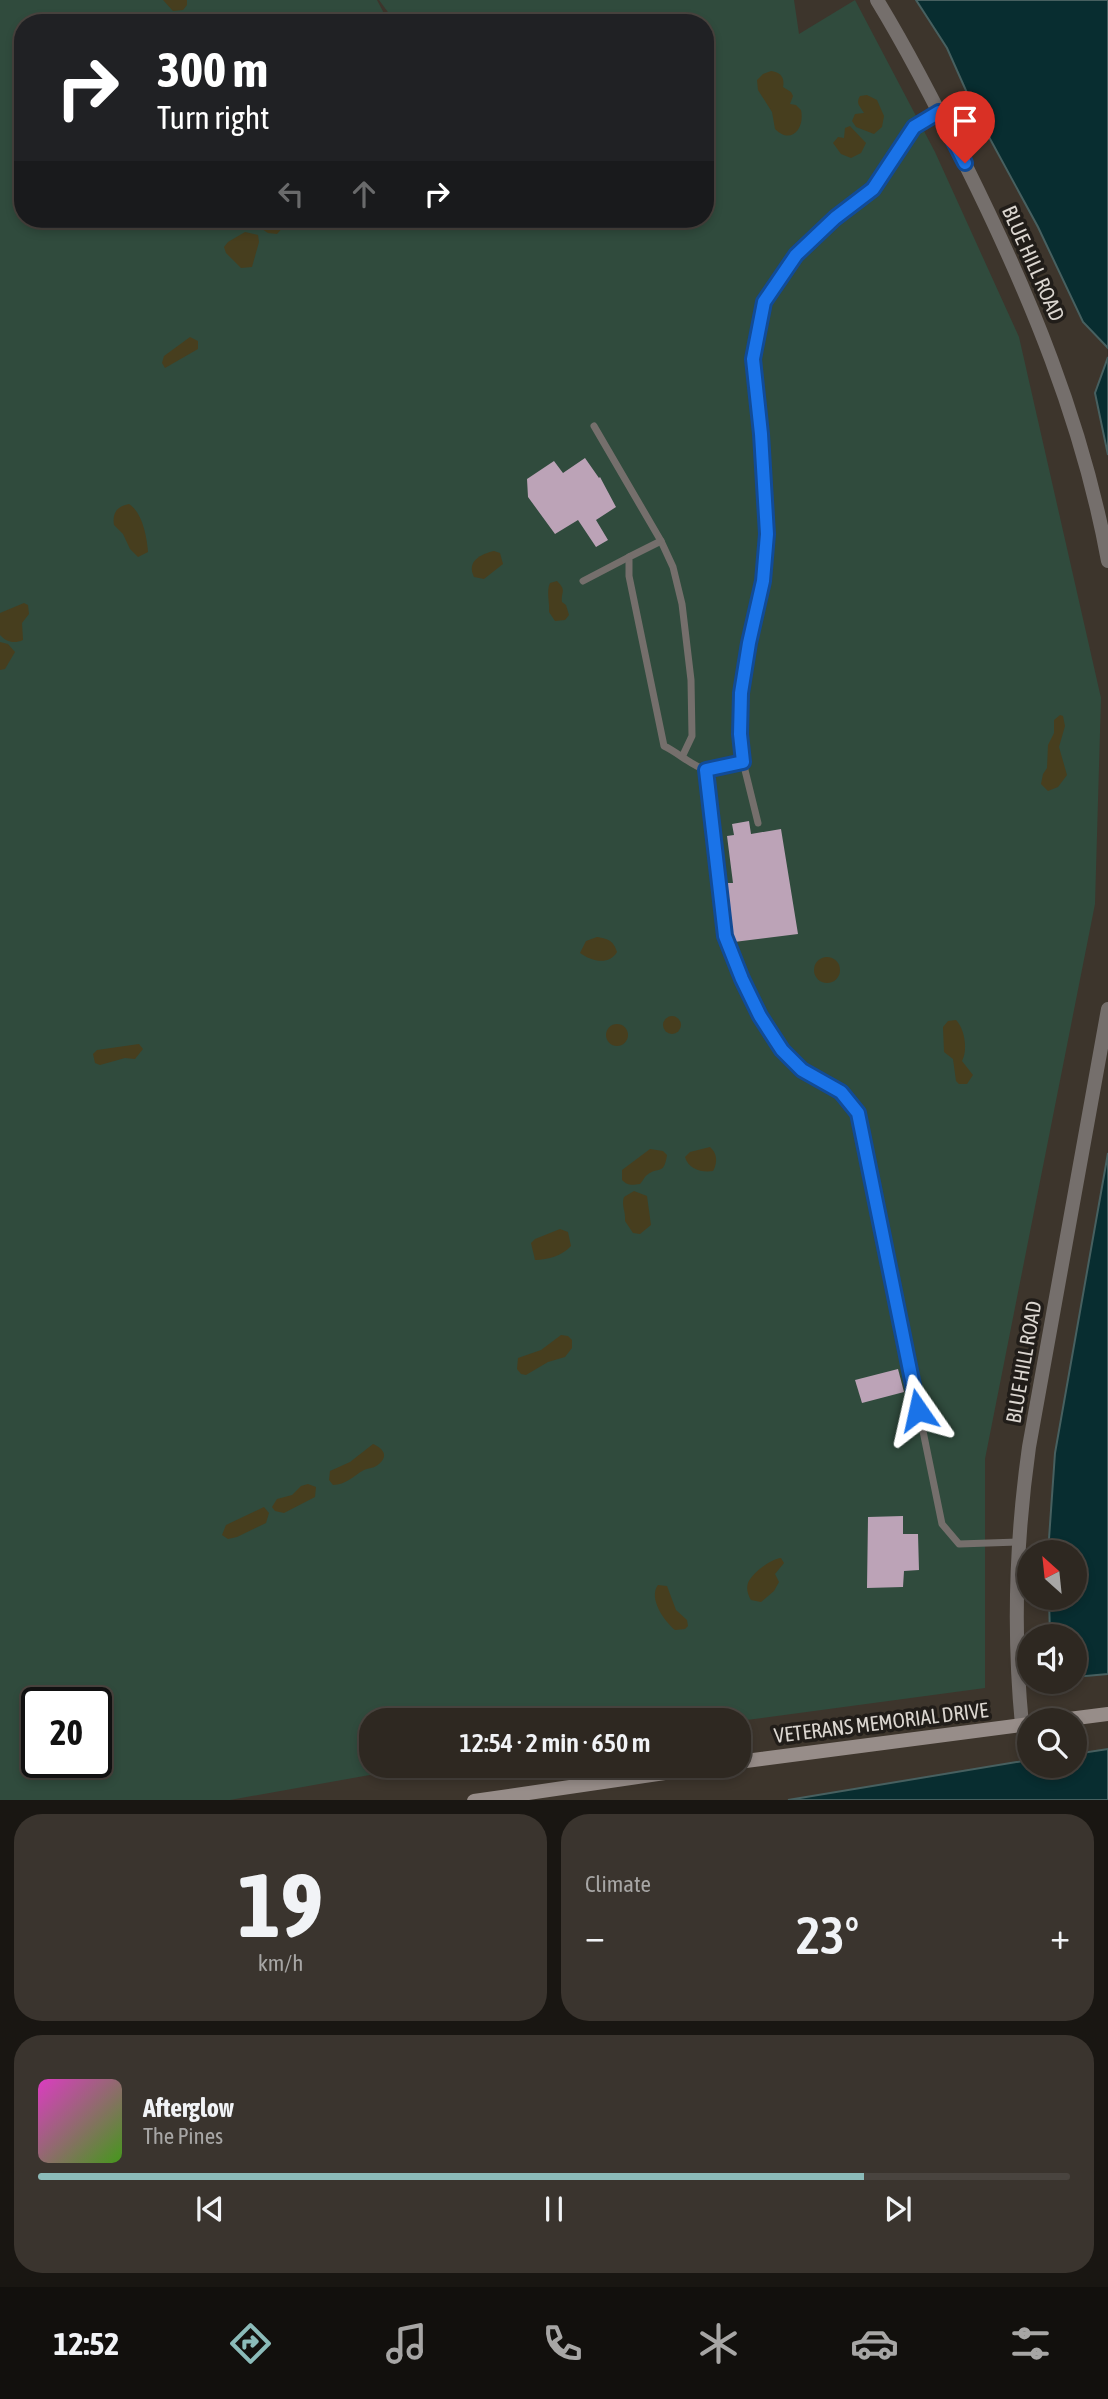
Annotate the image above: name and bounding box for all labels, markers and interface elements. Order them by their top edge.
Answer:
text: 300 m [157,41,268,97]
icon: right [42,42,133,133]
pin [935,91,995,163]
text: Turn right [157,99,270,136]
icon: arrive [946,102,984,140]
icon: left [272,175,310,213]
icon: ahead [345,175,383,213]
icon: right [418,175,456,213]
street label: BLUE HILL ROAD [998,202,1070,324]
street label: BLUE HILL ROAD [1000,1299,1046,1425]
position arrow [881,1373,955,1447]
north arrow [1017,1540,1087,1610]
map controls [1017,1540,1087,1778]
button: sound [1017,1624,1087,1694]
speed limit sign: 20 [21,1687,112,1778]
street label: VETERANS MEMORIAL DRIVE [773,1697,990,1747]
button: search [1017,1708,1087,1778]
text: 12:54 · 2 min · 650 m [460,1728,650,1758]
text: 19 [238,1852,323,1956]
text: Climate [585,1871,651,1897]
text: 23° [796,1905,859,1965]
text: − [585,1914,605,1957]
text: + [1050,1914,1070,1957]
text: km/h [258,1950,303,1976]
text: Afterglow [143,2093,234,2123]
text: The Pines [143,2123,223,2149]
icon: previous [191,2190,229,2228]
icon: pause [535,2190,573,2228]
icon: next [879,2190,917,2228]
icon: directions [226,2319,275,2368]
icon: music [382,2319,431,2368]
icon: phone [538,2319,587,2368]
icon: climate [694,2319,743,2368]
icon: car [850,2319,899,2368]
icon: filters [1006,2319,1055,2368]
text: 12:52 [53,2325,119,2362]

